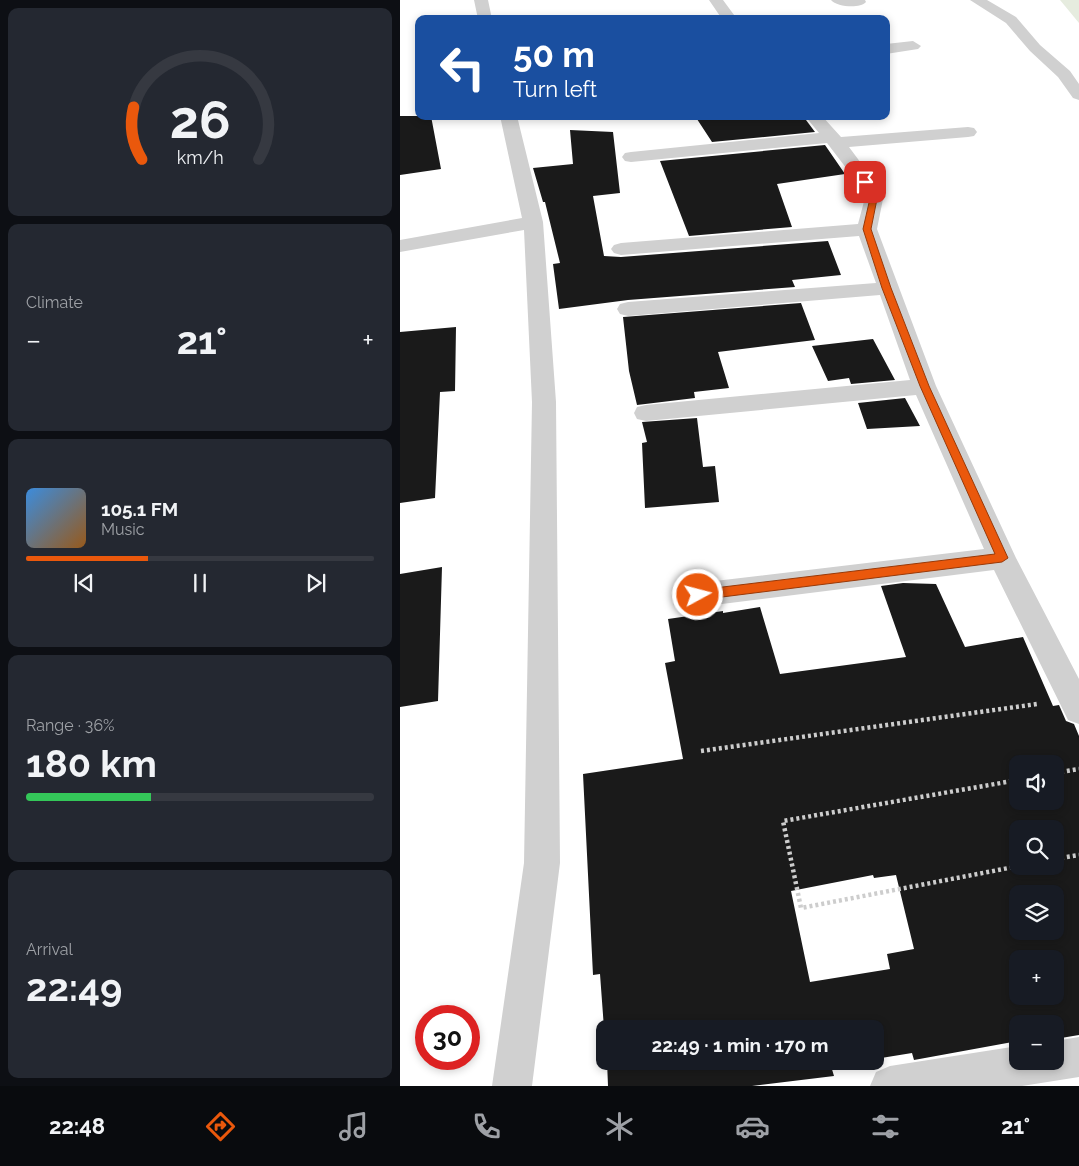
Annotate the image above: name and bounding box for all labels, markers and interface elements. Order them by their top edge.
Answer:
text: 50 m [513,34,595,75]
icon: left [430,35,495,100]
text: Turn left [513,76,597,102]
text: 26 [170,89,230,150]
text: km/h [176,147,224,168]
pin [844,161,886,203]
icon: arrive [851,168,879,196]
text: Climate [26,293,83,312]
text: 21° [177,318,227,363]
text: − [26,324,41,357]
text: + [362,324,374,357]
text: 105.1 FM [101,498,178,520]
text: Music [101,520,145,539]
position arrow [671,568,723,620]
icon: previous [70,569,98,597]
icon: pause [186,569,214,597]
icon: next [302,569,330,597]
text: Range · 36% [26,716,114,735]
text: 180 km [26,741,157,786]
map controls [1009,755,1064,1070]
button: sound [1009,755,1064,810]
button: search [1009,820,1064,875]
button: layers [1009,885,1064,940]
text: Arrival [26,940,73,959]
button: + [1009,950,1064,1005]
text: 22:49 [26,965,122,1010]
speed limit sign: 30 [415,1005,480,1070]
button: − [1009,1015,1064,1070]
text: 22:49 · 1 min · 170 m [652,1034,828,1056]
icon: directions [203,1109,238,1144]
icon: music [336,1109,371,1144]
icon: phone [469,1109,504,1144]
icon: climate [602,1109,637,1144]
icon: car [735,1109,770,1144]
icon: filters [868,1109,903,1144]
text: 22:48 [49,1113,105,1139]
text: 21° [1001,1113,1030,1139]

